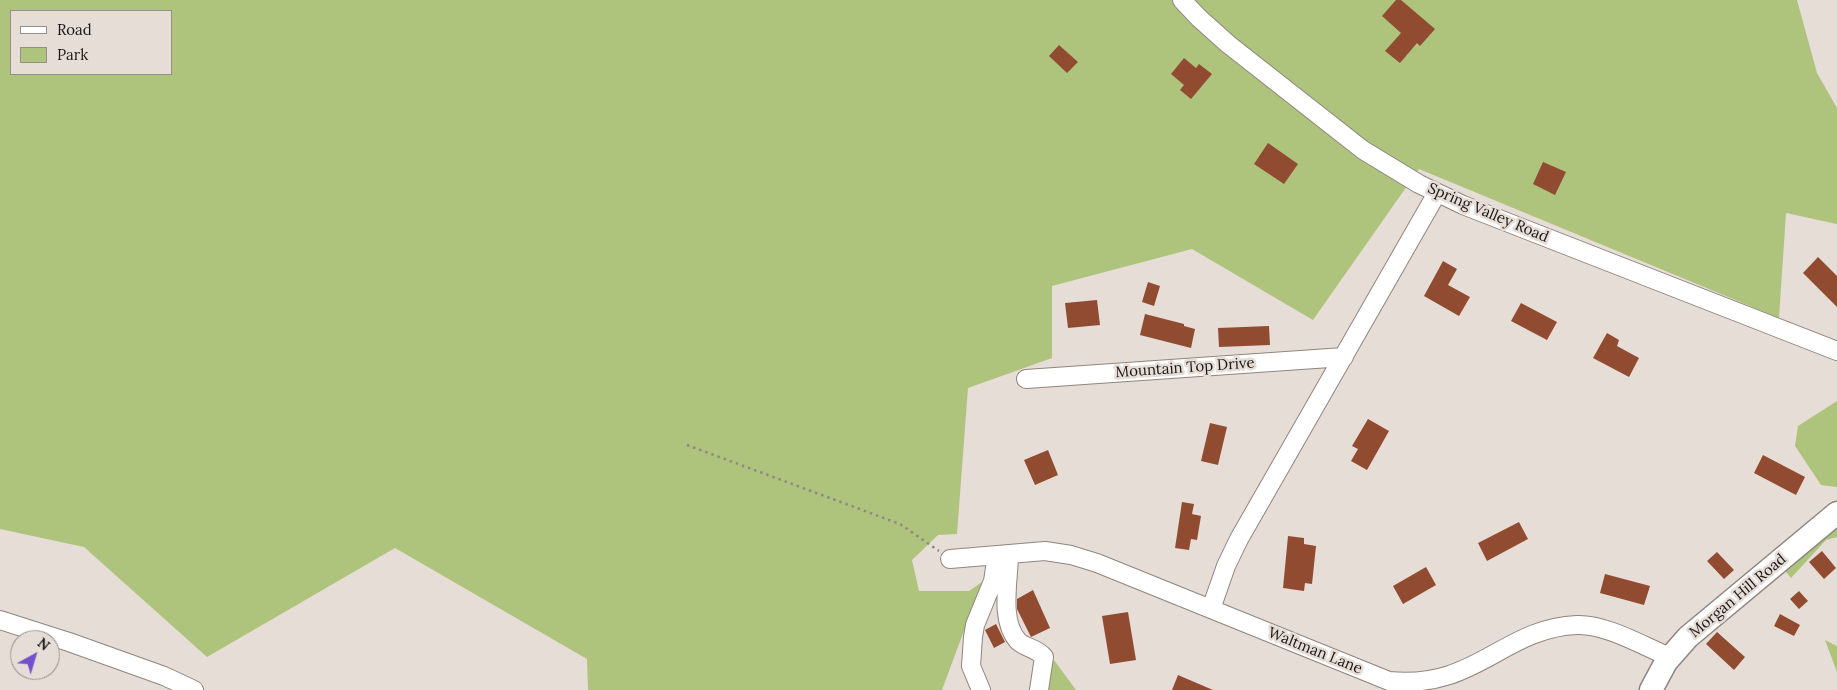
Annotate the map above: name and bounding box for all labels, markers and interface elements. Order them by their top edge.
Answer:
legend [10,10,172,75]
text: Road [57,20,92,39]
text: Park [57,45,88,64]
street label: Spring Valley Road [1425,179,1551,247]
street label: Mountain Top Drive [1115,354,1255,382]
street label: Morgan Hill Road [1686,550,1790,642]
street label: Waltman Lane [1265,624,1365,678]
north arrow [10,630,60,680]
text: N [34,634,54,655]

